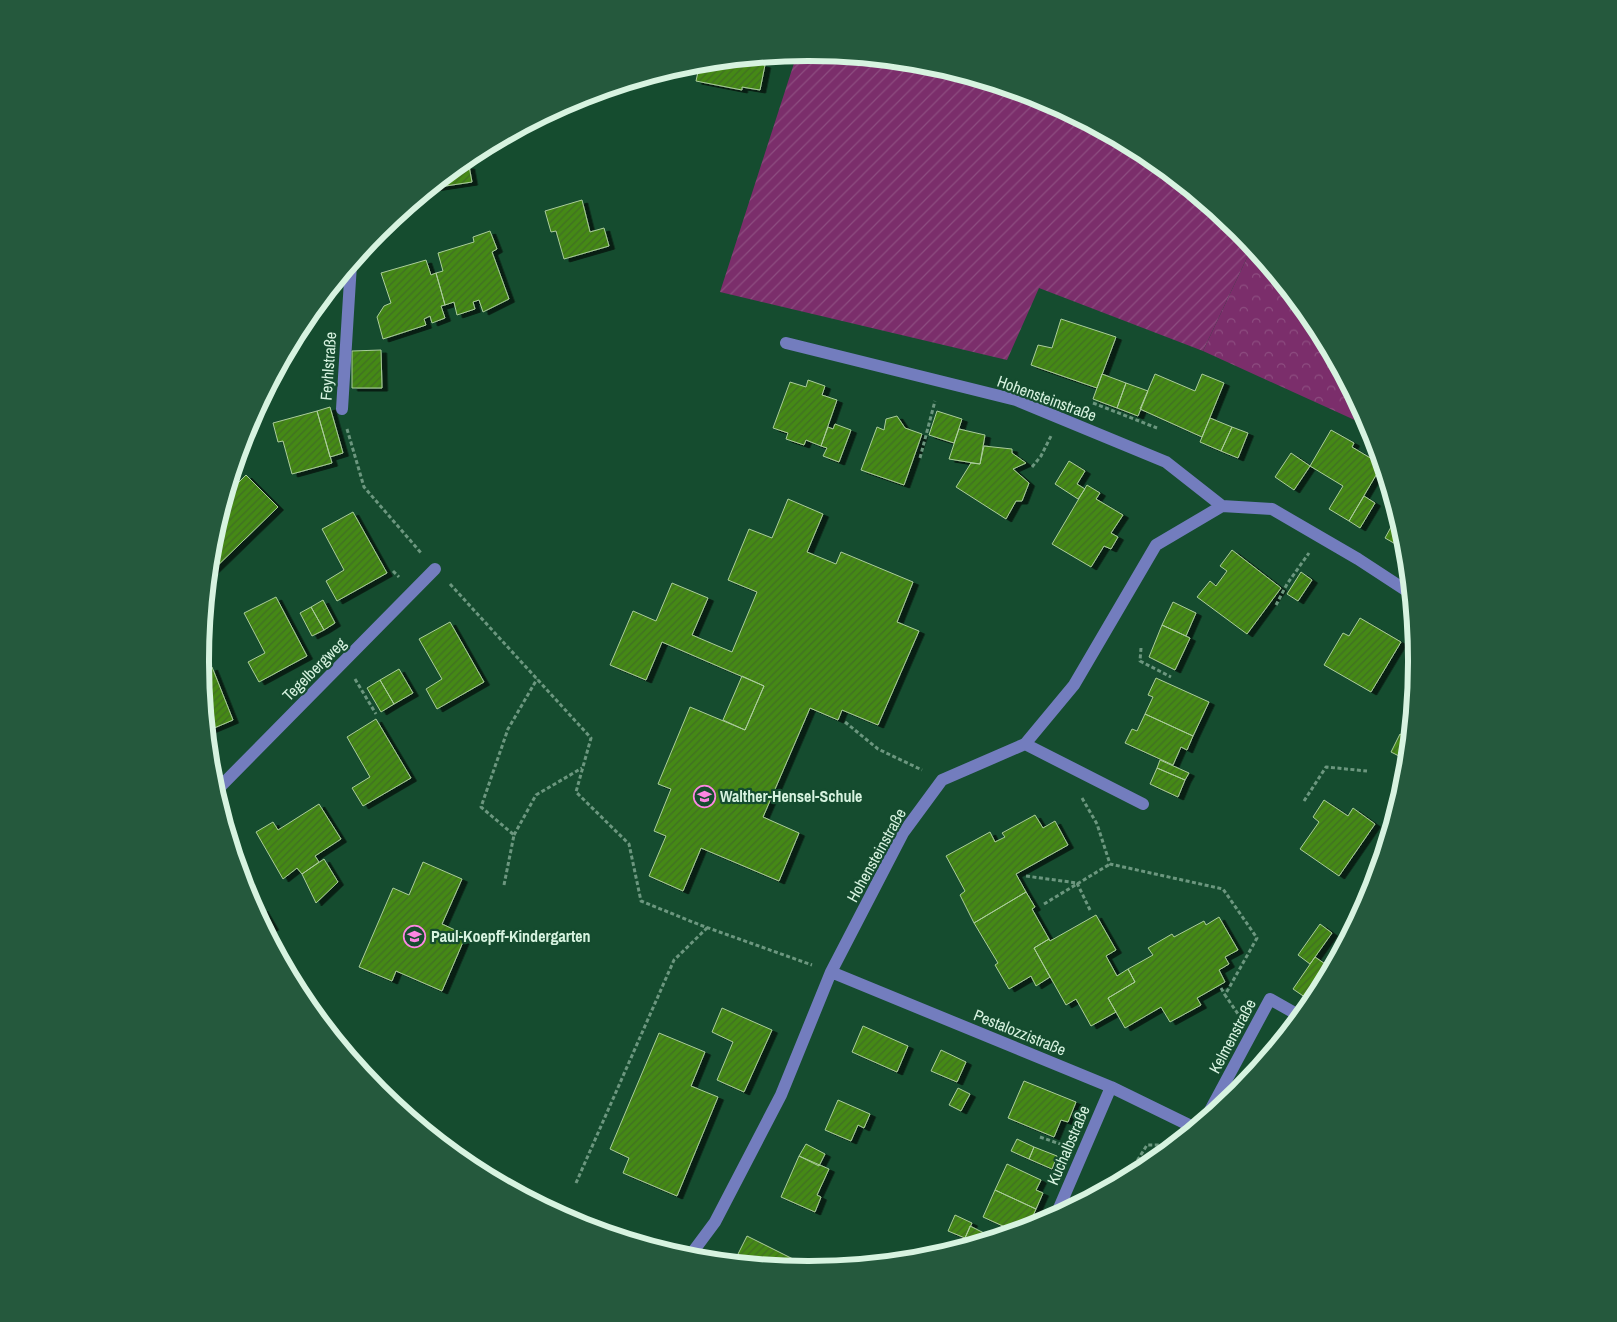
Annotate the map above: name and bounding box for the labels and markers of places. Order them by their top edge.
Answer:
school or university icon: Walther-Hensel-Schule [692,784,716,808]
place label: Walther-Hensel-Schule [720,785,862,807]
school or university icon: Paul-Koepff-Kindergarten [403,924,427,948]
place label: Paul-Koepff-Kindergarten [431,925,591,947]

